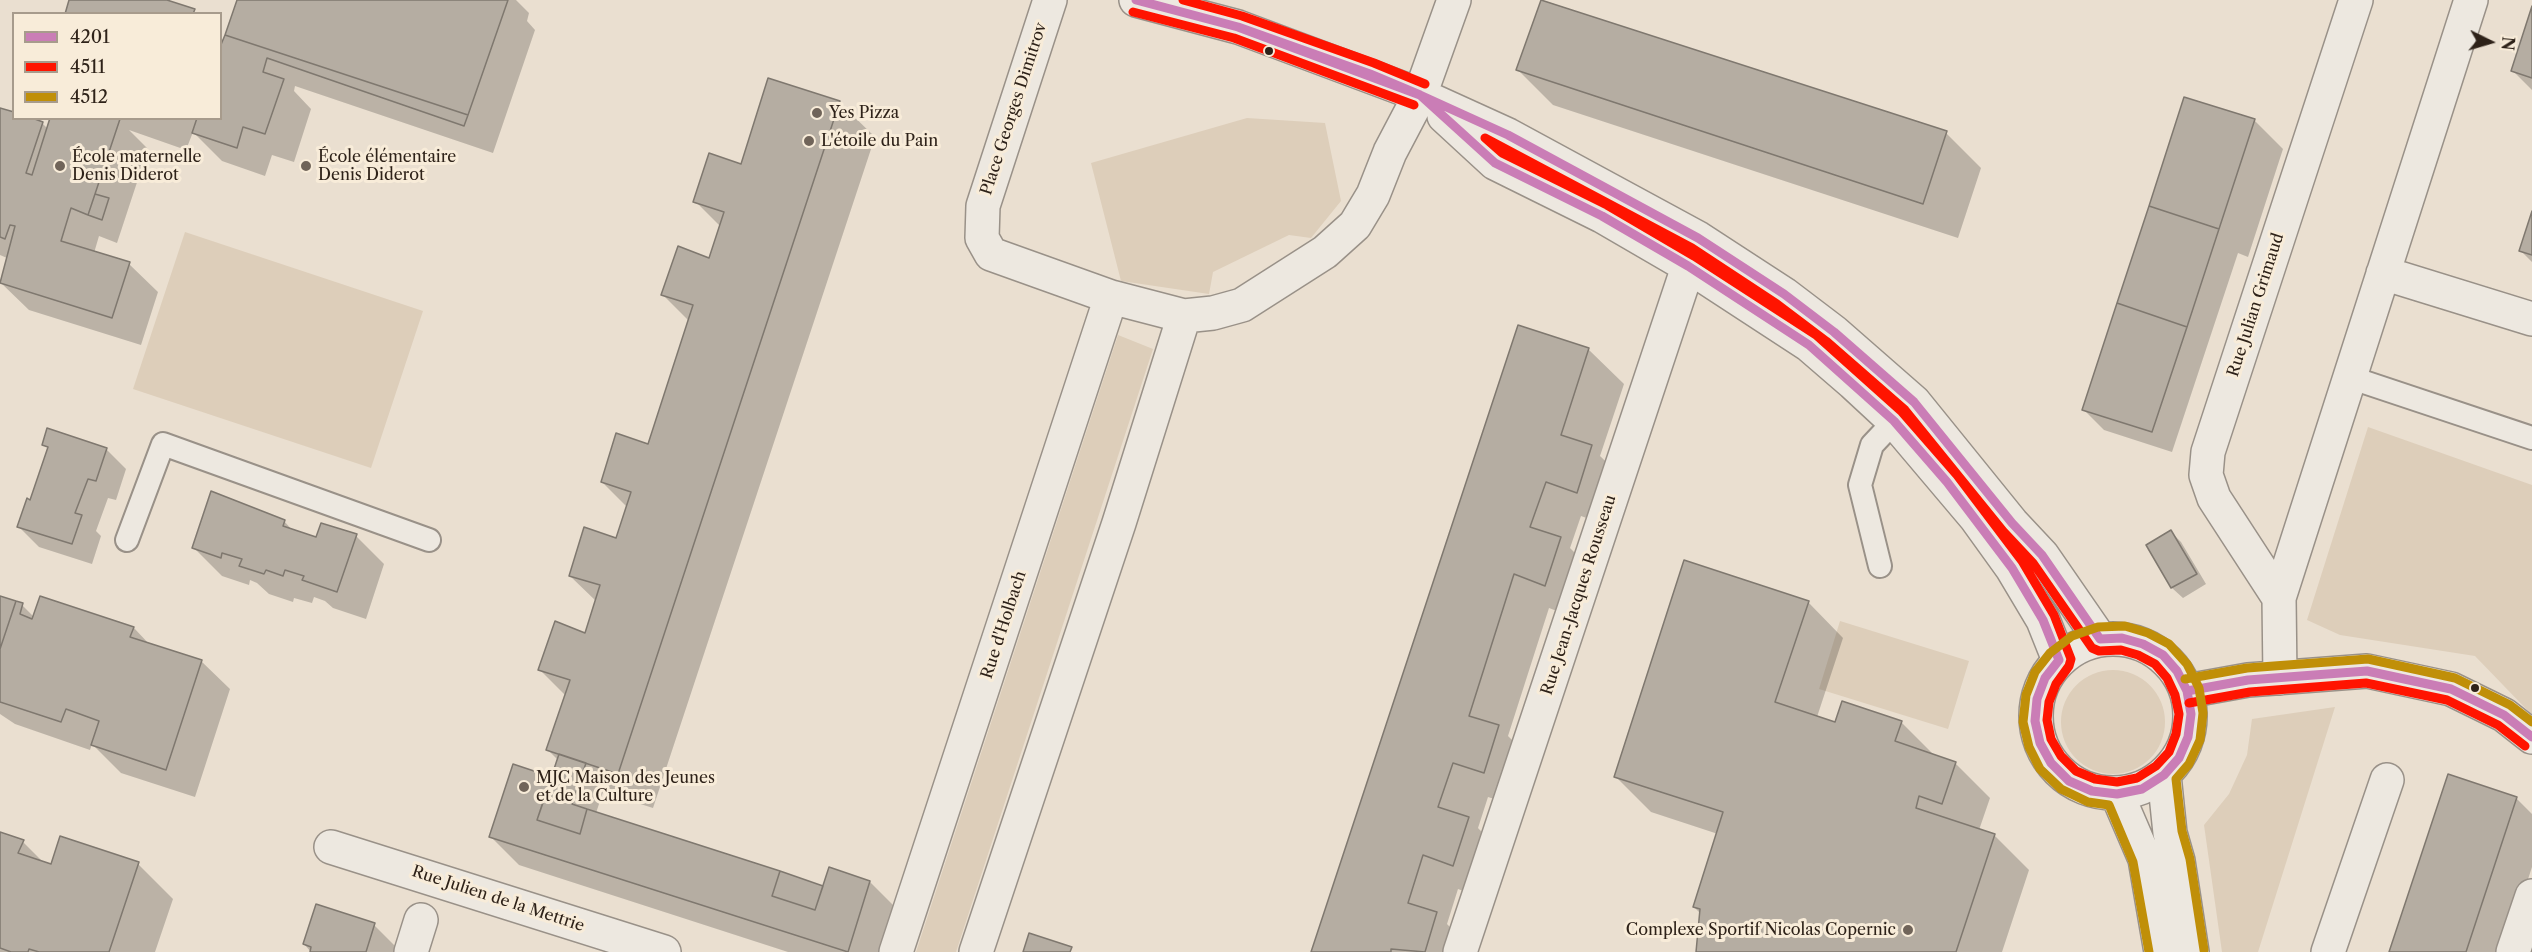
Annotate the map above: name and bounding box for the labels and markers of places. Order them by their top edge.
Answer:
unlabelled marker [1263,45,1275,57]
place label: Yes Pizza [829,103,899,123]
marker: Yes Pizza [810,106,824,120]
place label: L'étoile du Pain [821,131,938,151]
marker: L'étoile du Pain [802,134,816,148]
place label: École maternelle Denis Diderot [72,147,201,185]
place label: École élémentaire Denis Diderot [318,147,456,185]
marker: École maternelle Denis Diderot [53,159,67,173]
marker: École élémentaire Denis Diderot [299,159,313,173]
unlabelled marker [2469,682,2481,694]
place label: MJC Maison des Jeunes et de la Culture [536,768,715,806]
marker: MJC Maison des Jeunes et de la Culture [517,780,531,794]
place label: Complexe Sportif Nicolas Copernic [1626,920,1896,940]
marker: Complexe Sportif Nicolas Copernic [1901,923,1915,937]

